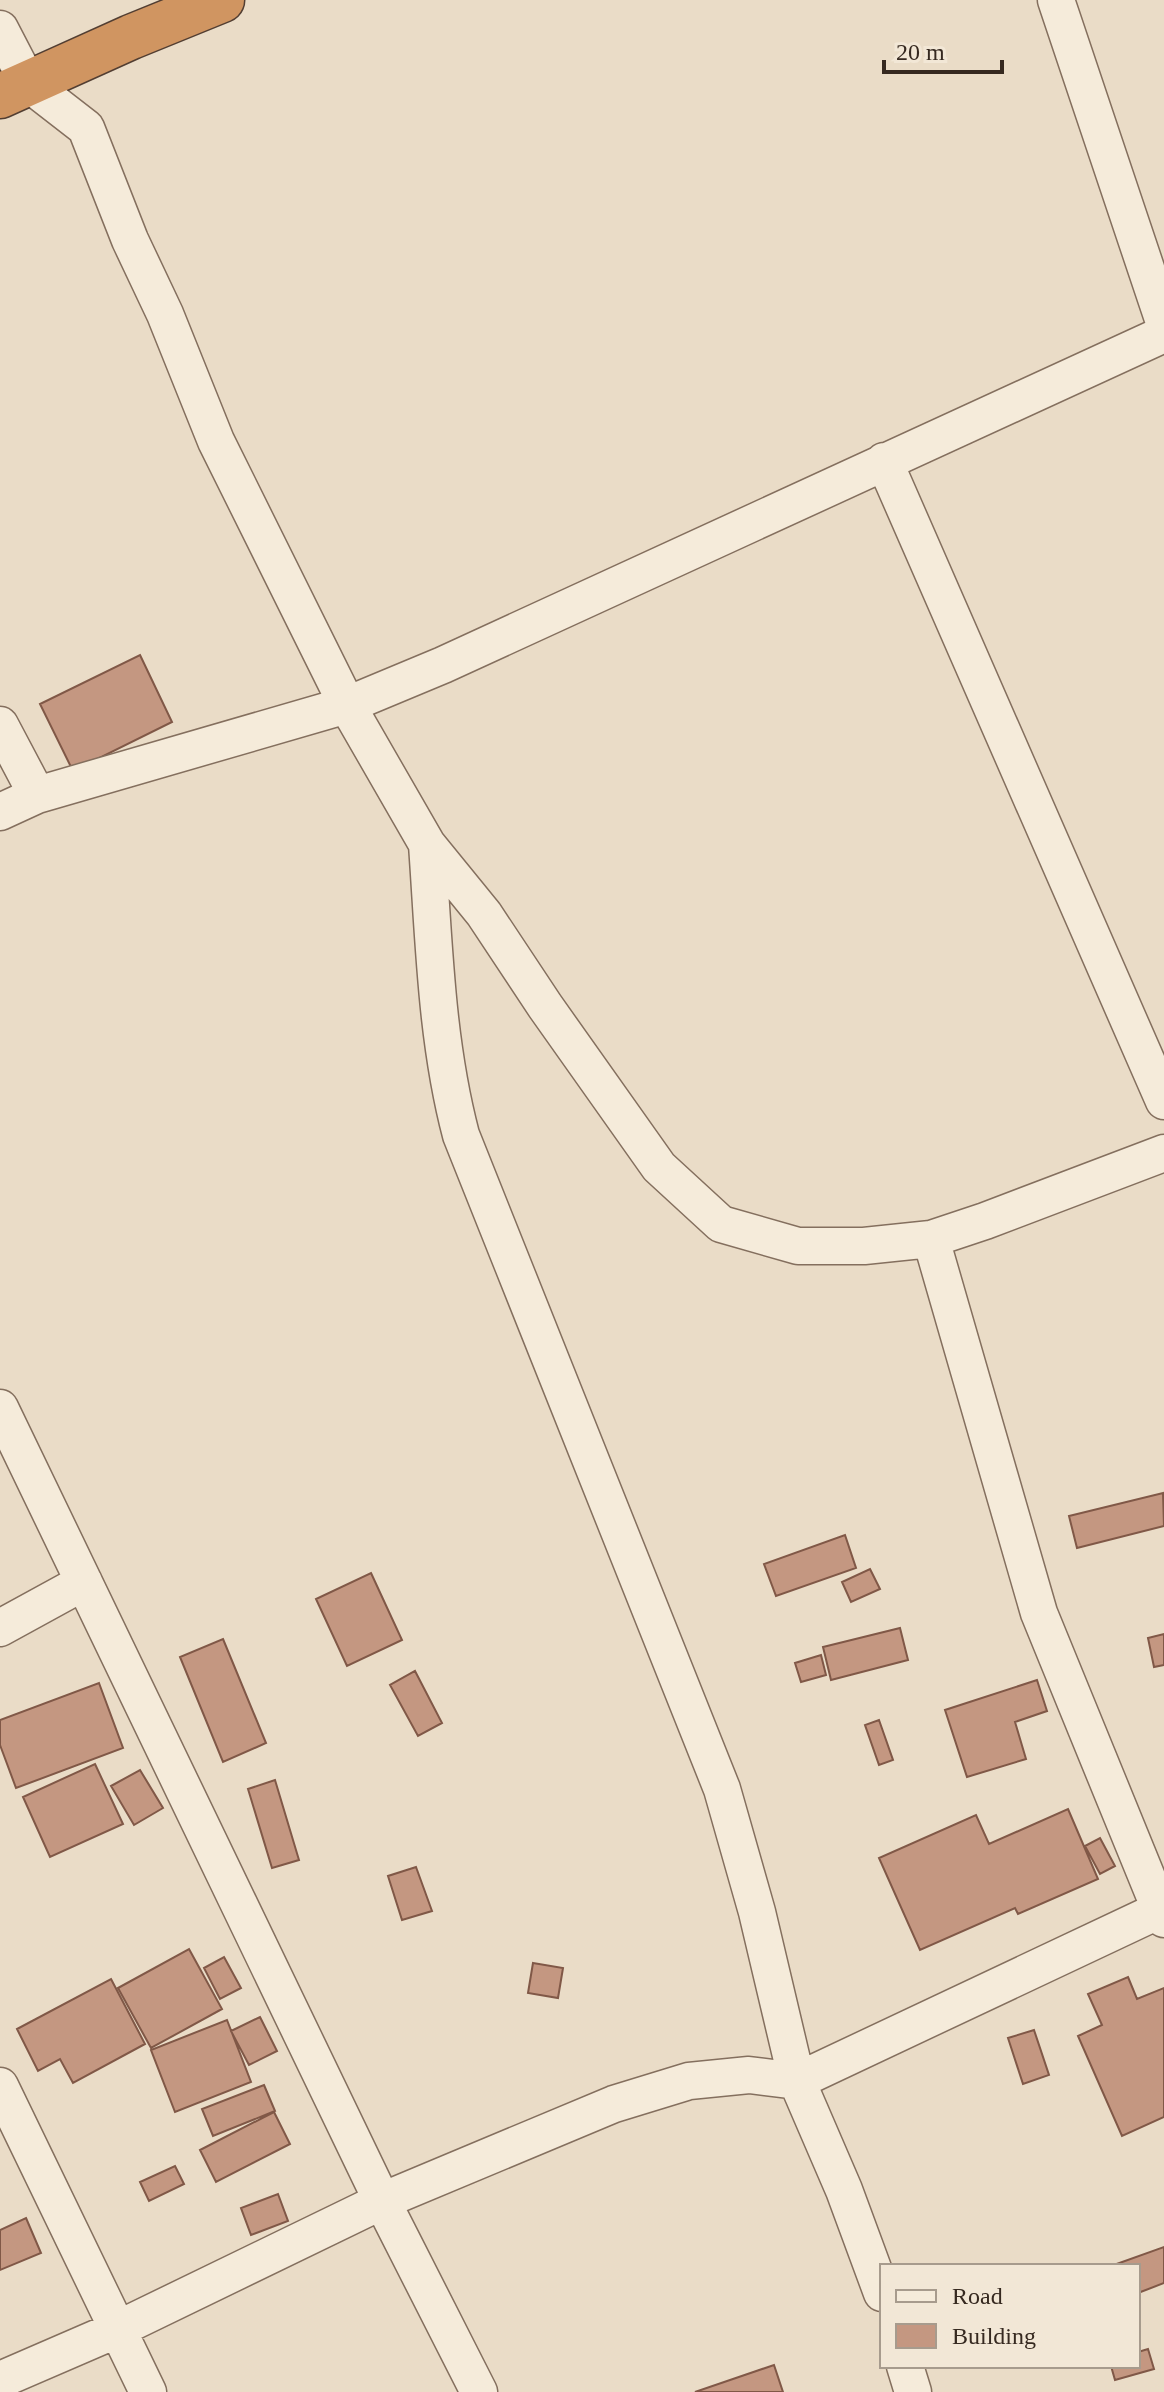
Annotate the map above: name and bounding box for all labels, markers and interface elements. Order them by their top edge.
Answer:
scale bar [884,24,1002,74]
text: 20 m [896,39,945,65]
legend [880,2264,1140,2368]
text: Road [952,2283,1003,2309]
text: Building [952,2323,1036,2349]

